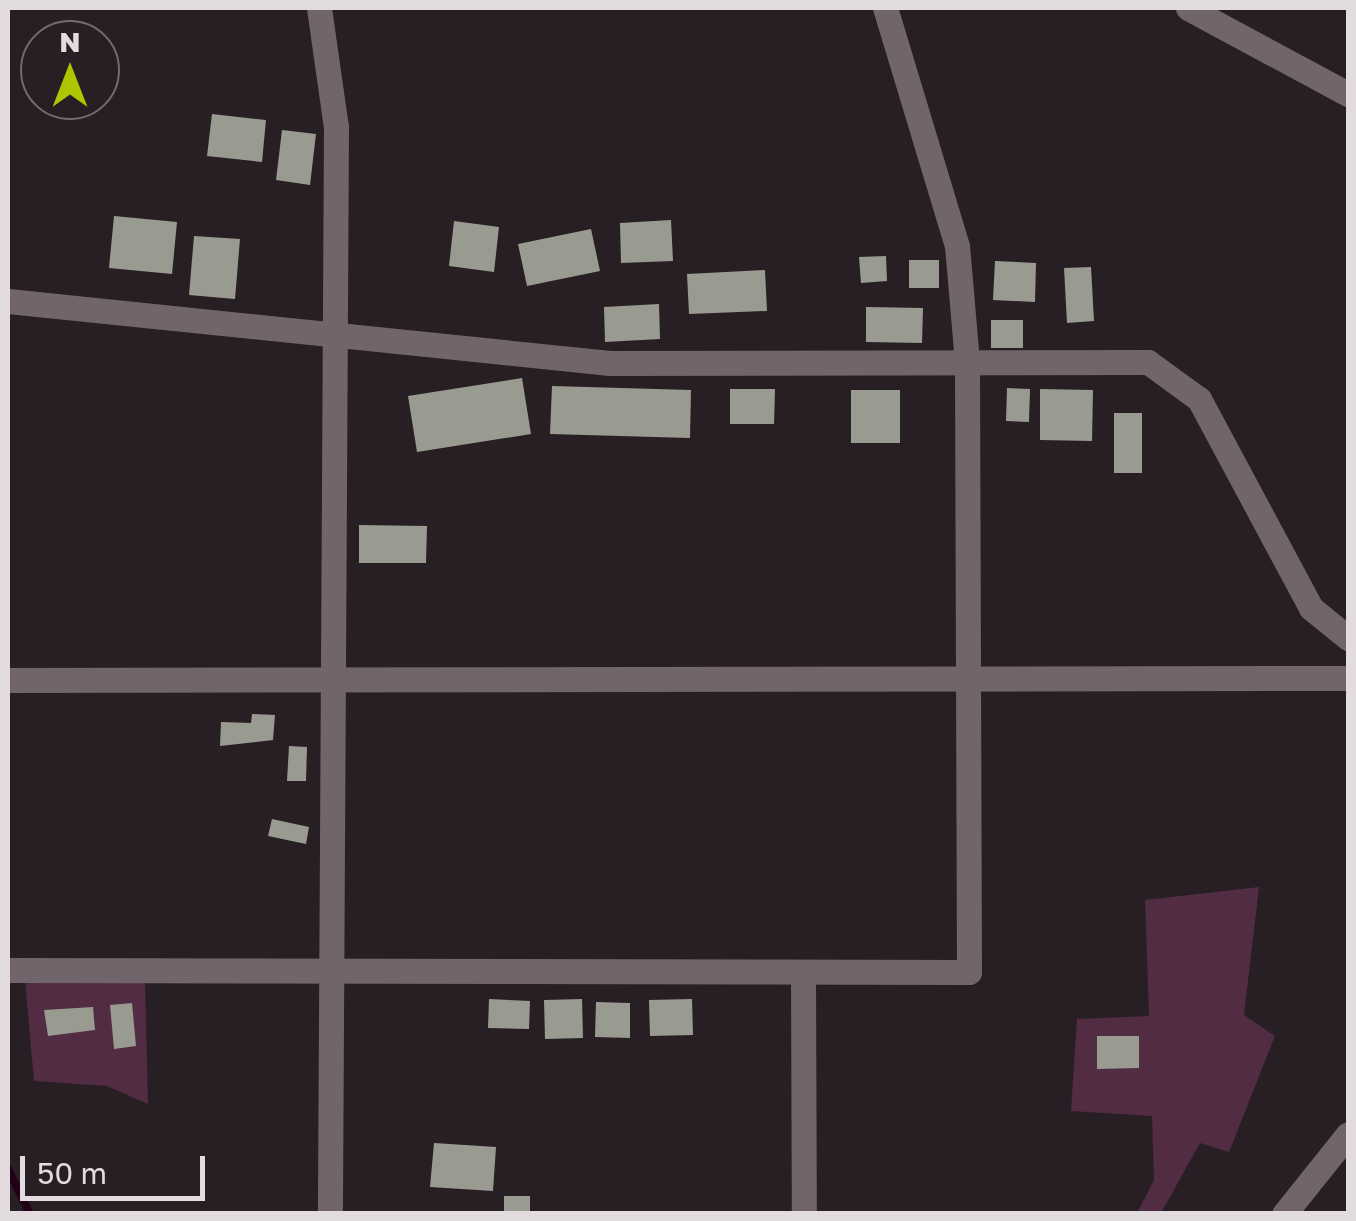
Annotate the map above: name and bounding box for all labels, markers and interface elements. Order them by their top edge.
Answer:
north arrow [20,20,120,120]
text: N [59,25,81,58]
scale bar [25,1136,210,1198]
text: 50 m [37,1155,107,1191]

